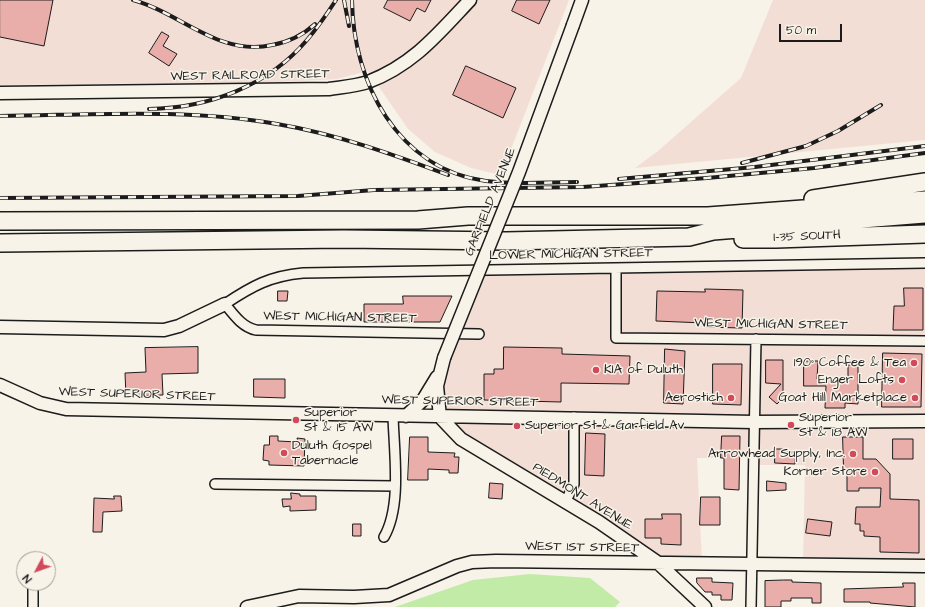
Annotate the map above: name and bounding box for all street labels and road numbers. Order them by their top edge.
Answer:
street label: WEST RAILROAD STREET [170,67,330,85]
street label: GARFIELD AVENUE [462,146,520,258]
street label: I-35 SOUTH [773,228,841,246]
street label: LOWER MICHIGAN STREET [489,246,653,264]
street label: WEST MICHIGAN STREET [263,309,417,327]
street label: WEST MICHIGAN STREET [694,316,848,334]
street label: WEST SUPERIOR STREET [58,384,216,406]
street label: WEST SUPERIOR STREET [381,393,539,411]
street label: PIEDMONT AVENUE [529,460,635,534]
street label: WEST 1ST STREET [525,539,639,557]

